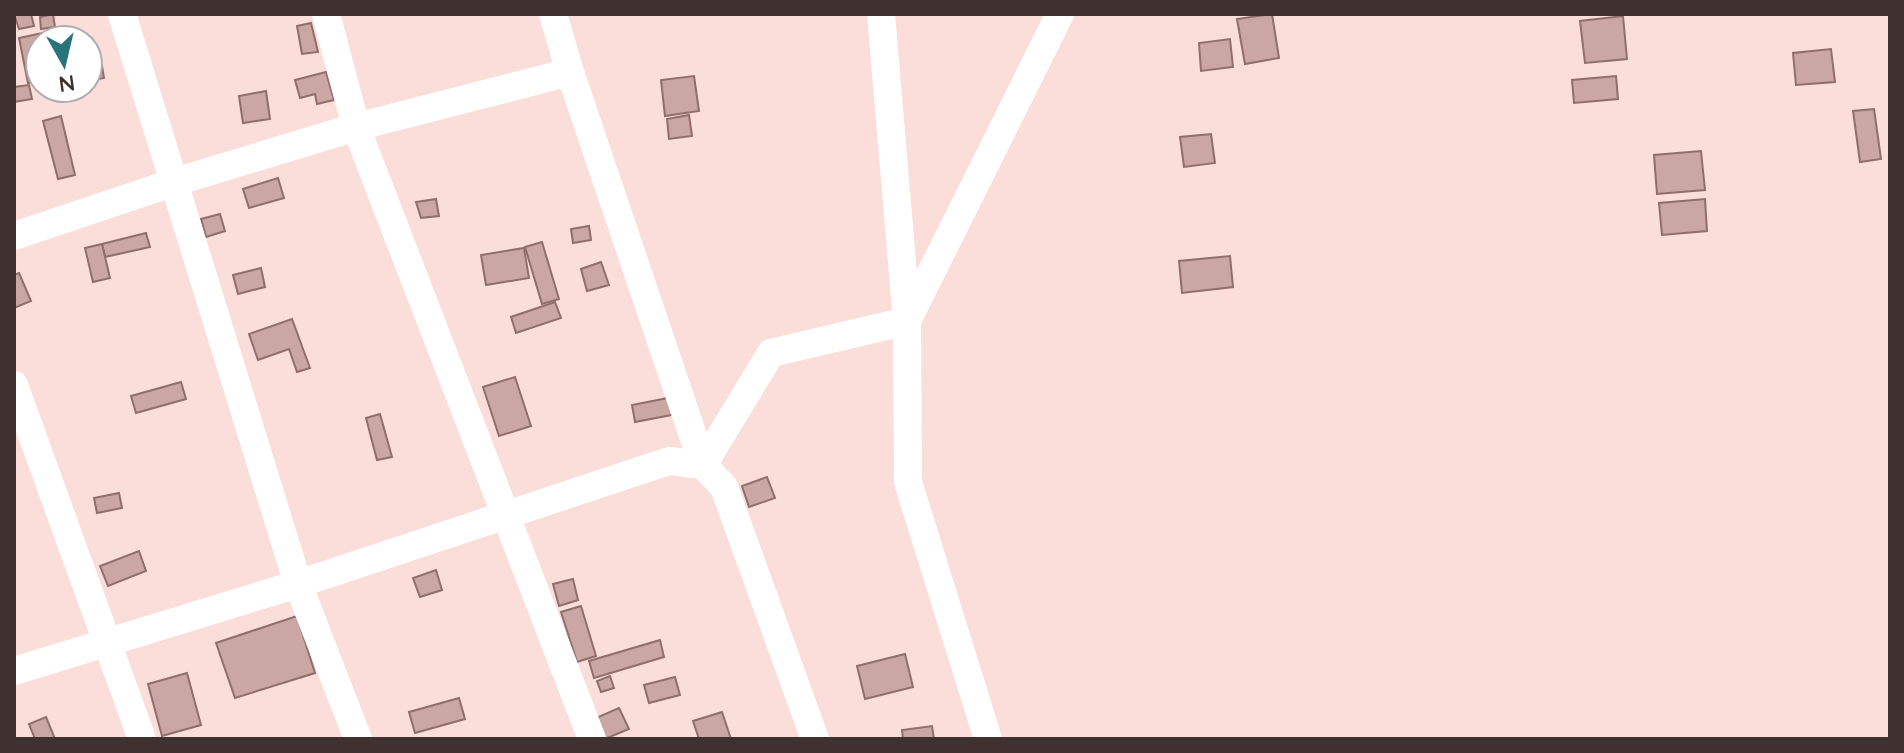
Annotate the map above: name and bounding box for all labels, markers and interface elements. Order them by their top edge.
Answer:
north arrow [24,24,104,104]
text: N [57,69,77,99]

